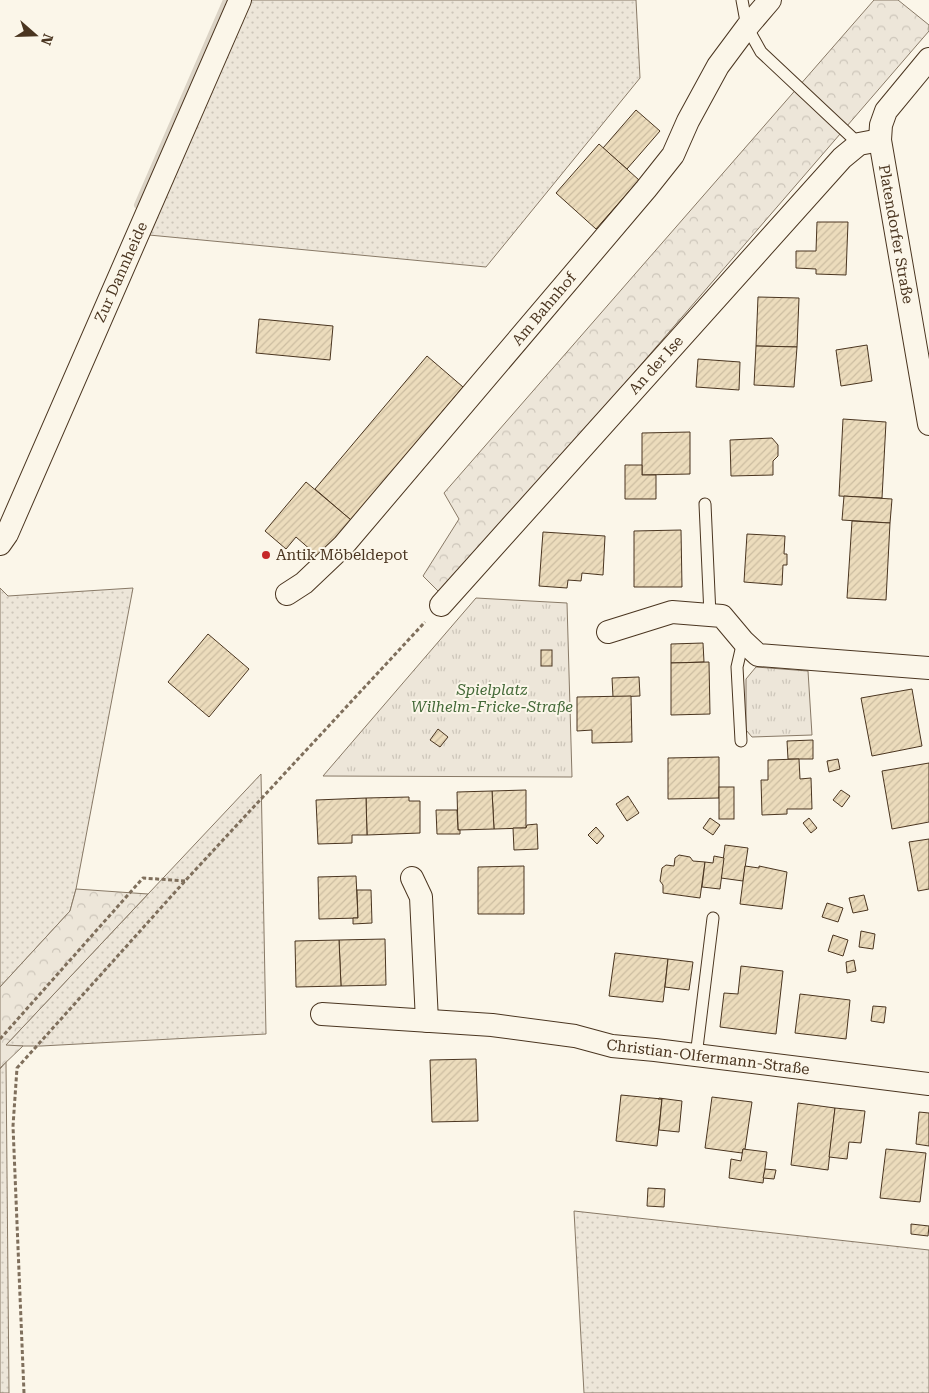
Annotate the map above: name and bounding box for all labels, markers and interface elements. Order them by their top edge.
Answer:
north arrow [10,10,60,60]
text: N [38,32,57,47]
street label: Platendorfer Straße [875,163,917,305]
street label: Zur Dannheide [91,219,151,325]
street label: Am Bahnhof [508,268,581,349]
street label: An der Ise [625,332,687,398]
place label: Antik Möbeldepot [276,546,408,564]
marker: Antik Möbeldepot [260,549,272,561]
park label: Spielplatz Wilhelm-Fricke-Straße [411,681,573,716]
street label: Christian-Olfermann-Straße [605,1036,811,1078]

